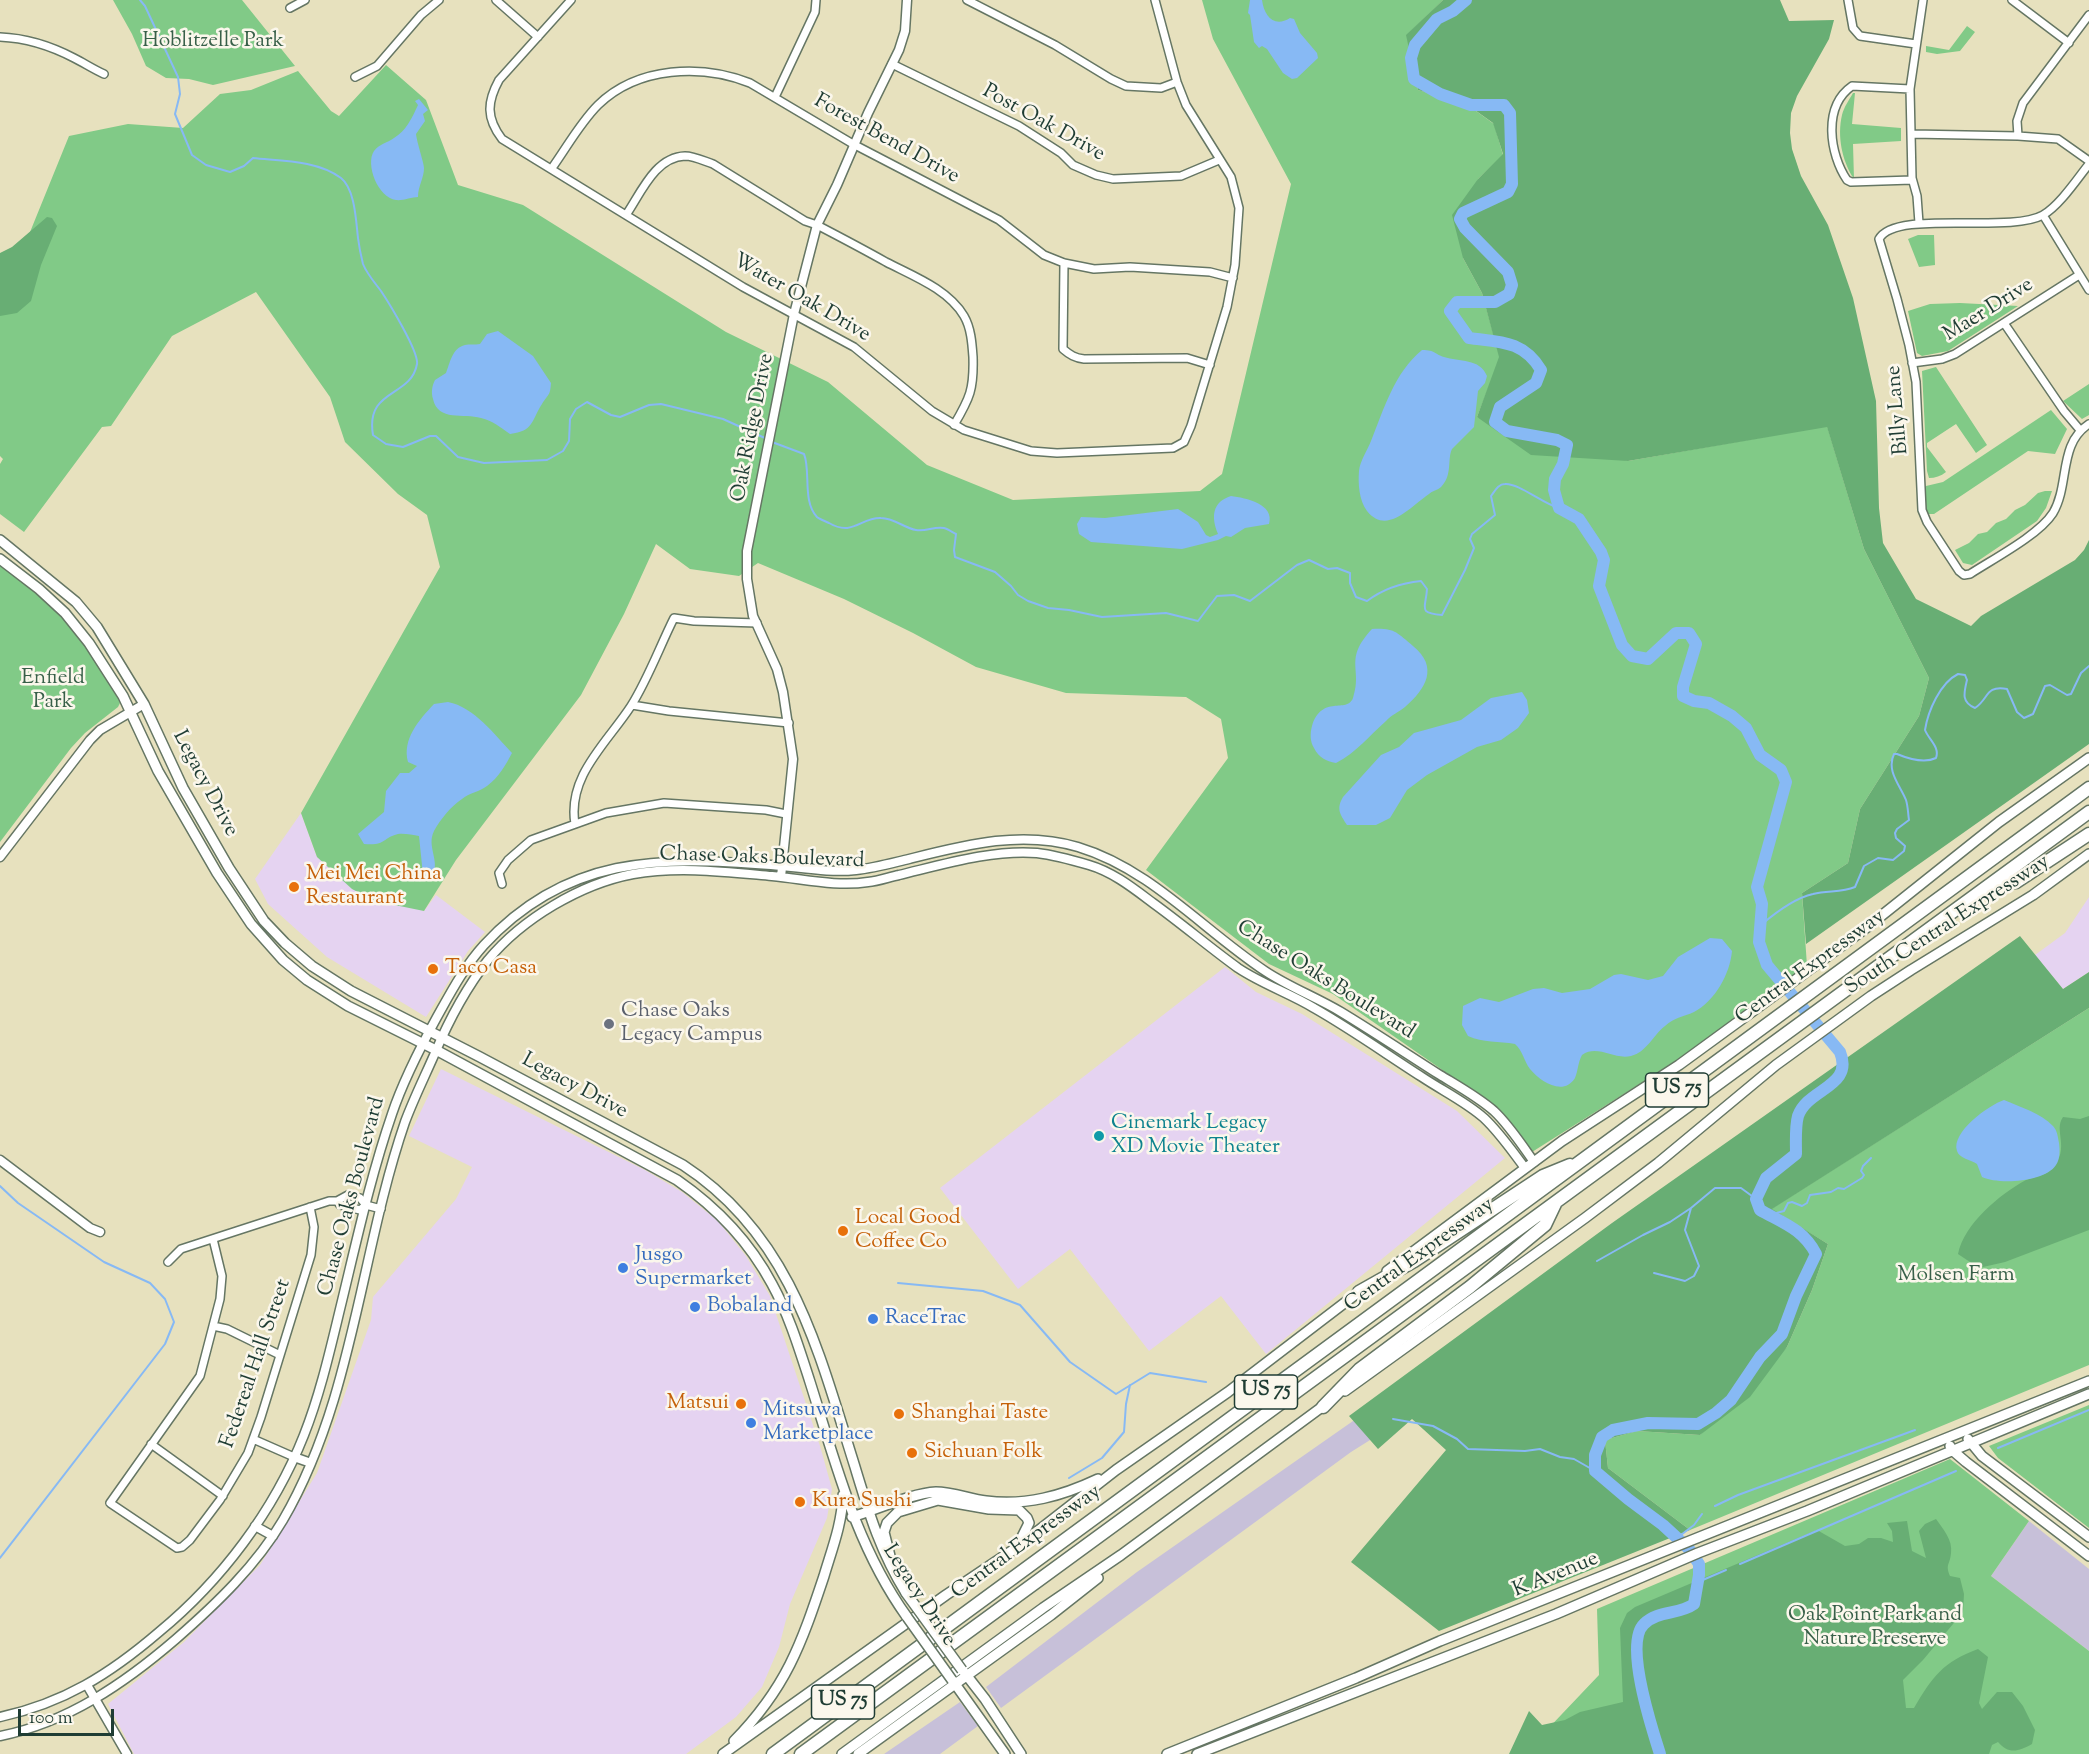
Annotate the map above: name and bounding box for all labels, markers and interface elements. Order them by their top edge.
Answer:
park label: Hoblitzelle Park [142,29,284,55]
street label: Post Oak Drive [977,80,1109,168]
street label: Forest Bend Drive [809,90,963,190]
street label: Water Oak Drive [728,249,874,349]
street label: Maer Drive [1939,273,2039,349]
street label: Oak Ridge Drive [727,351,781,505]
street label: Billy Lane [1883,364,1915,456]
park label: Enfield Park [21,666,85,716]
street label: Legacy Drive [166,727,242,841]
street label: Chase Oaks Boulevard [659,843,865,875]
street label: South Central Expressway [1841,850,2055,1002]
place label: Mei Mei China Restaurant [306,862,442,912]
marker: Mei Mei China Restaurant [287,880,301,894]
street label: Central Expressway [1731,905,1891,1031]
street label: Chase Oaks Boulevard [1231,916,1419,1046]
place label: Taco Casa [445,956,537,982]
marker: Taco Casa [426,962,440,976]
place label: Chase Oaks Legacy Campus [621,999,762,1049]
marker: Chase Oaks Legacy Campus [602,1017,616,1031]
street label: Legacy Drive [517,1049,631,1125]
road number: US 75 [1646,1073,1708,1107]
street label: Chase Oaks Boulevard [314,1095,392,1299]
place label: Cinemark Legacy XD Movie Theater [1111,1111,1280,1161]
marker: Cinemark Legacy XD Movie Theater [1092,1129,1106,1143]
street label: Central Expressway [1340,1193,1500,1319]
place label: Local Good Coffee Co [855,1206,961,1256]
marker: Local Good Coffee Co [836,1224,850,1238]
place label: Jusgo Supermarket [635,1243,751,1293]
marker: Jusgo Supermarket [616,1261,630,1275]
park label: Molsen Farm [1897,1263,2015,1289]
street label: Federeal Hall Street [216,1276,298,1452]
place label: Bobaland [707,1294,792,1320]
marker: Bobaland [688,1300,702,1314]
place label: RaceTrac [885,1306,967,1332]
marker: RaceTrac [866,1312,880,1326]
road number: US 75 [1234,1375,1298,1409]
place label: Matsui [667,1391,729,1417]
marker: Matsui [734,1397,748,1411]
place label: Mitsuwa Marketplace [763,1398,873,1448]
place label: Shanghai Taste [911,1401,1048,1427]
marker: Shanghai Taste [892,1407,906,1421]
marker: Mitsuwa Marketplace [744,1416,758,1430]
place label: Sichuan Folk [924,1440,1043,1466]
marker: Sichuan Folk [905,1446,919,1460]
street label: Central Expressway [947,1480,1107,1606]
place label: Kura Sushi [812,1489,912,1515]
marker: Kura Sushi [793,1495,807,1509]
street label: Legacy Drive [876,1540,960,1652]
street label: K Avenue [1510,1547,1602,1605]
park label: Oak Point Park and Nature Preserve [1788,1603,1962,1653]
road number: US 75 [812,1685,874,1719]
scale bar [21,1697,117,1735]
text: 100 m [29,1706,73,1732]

